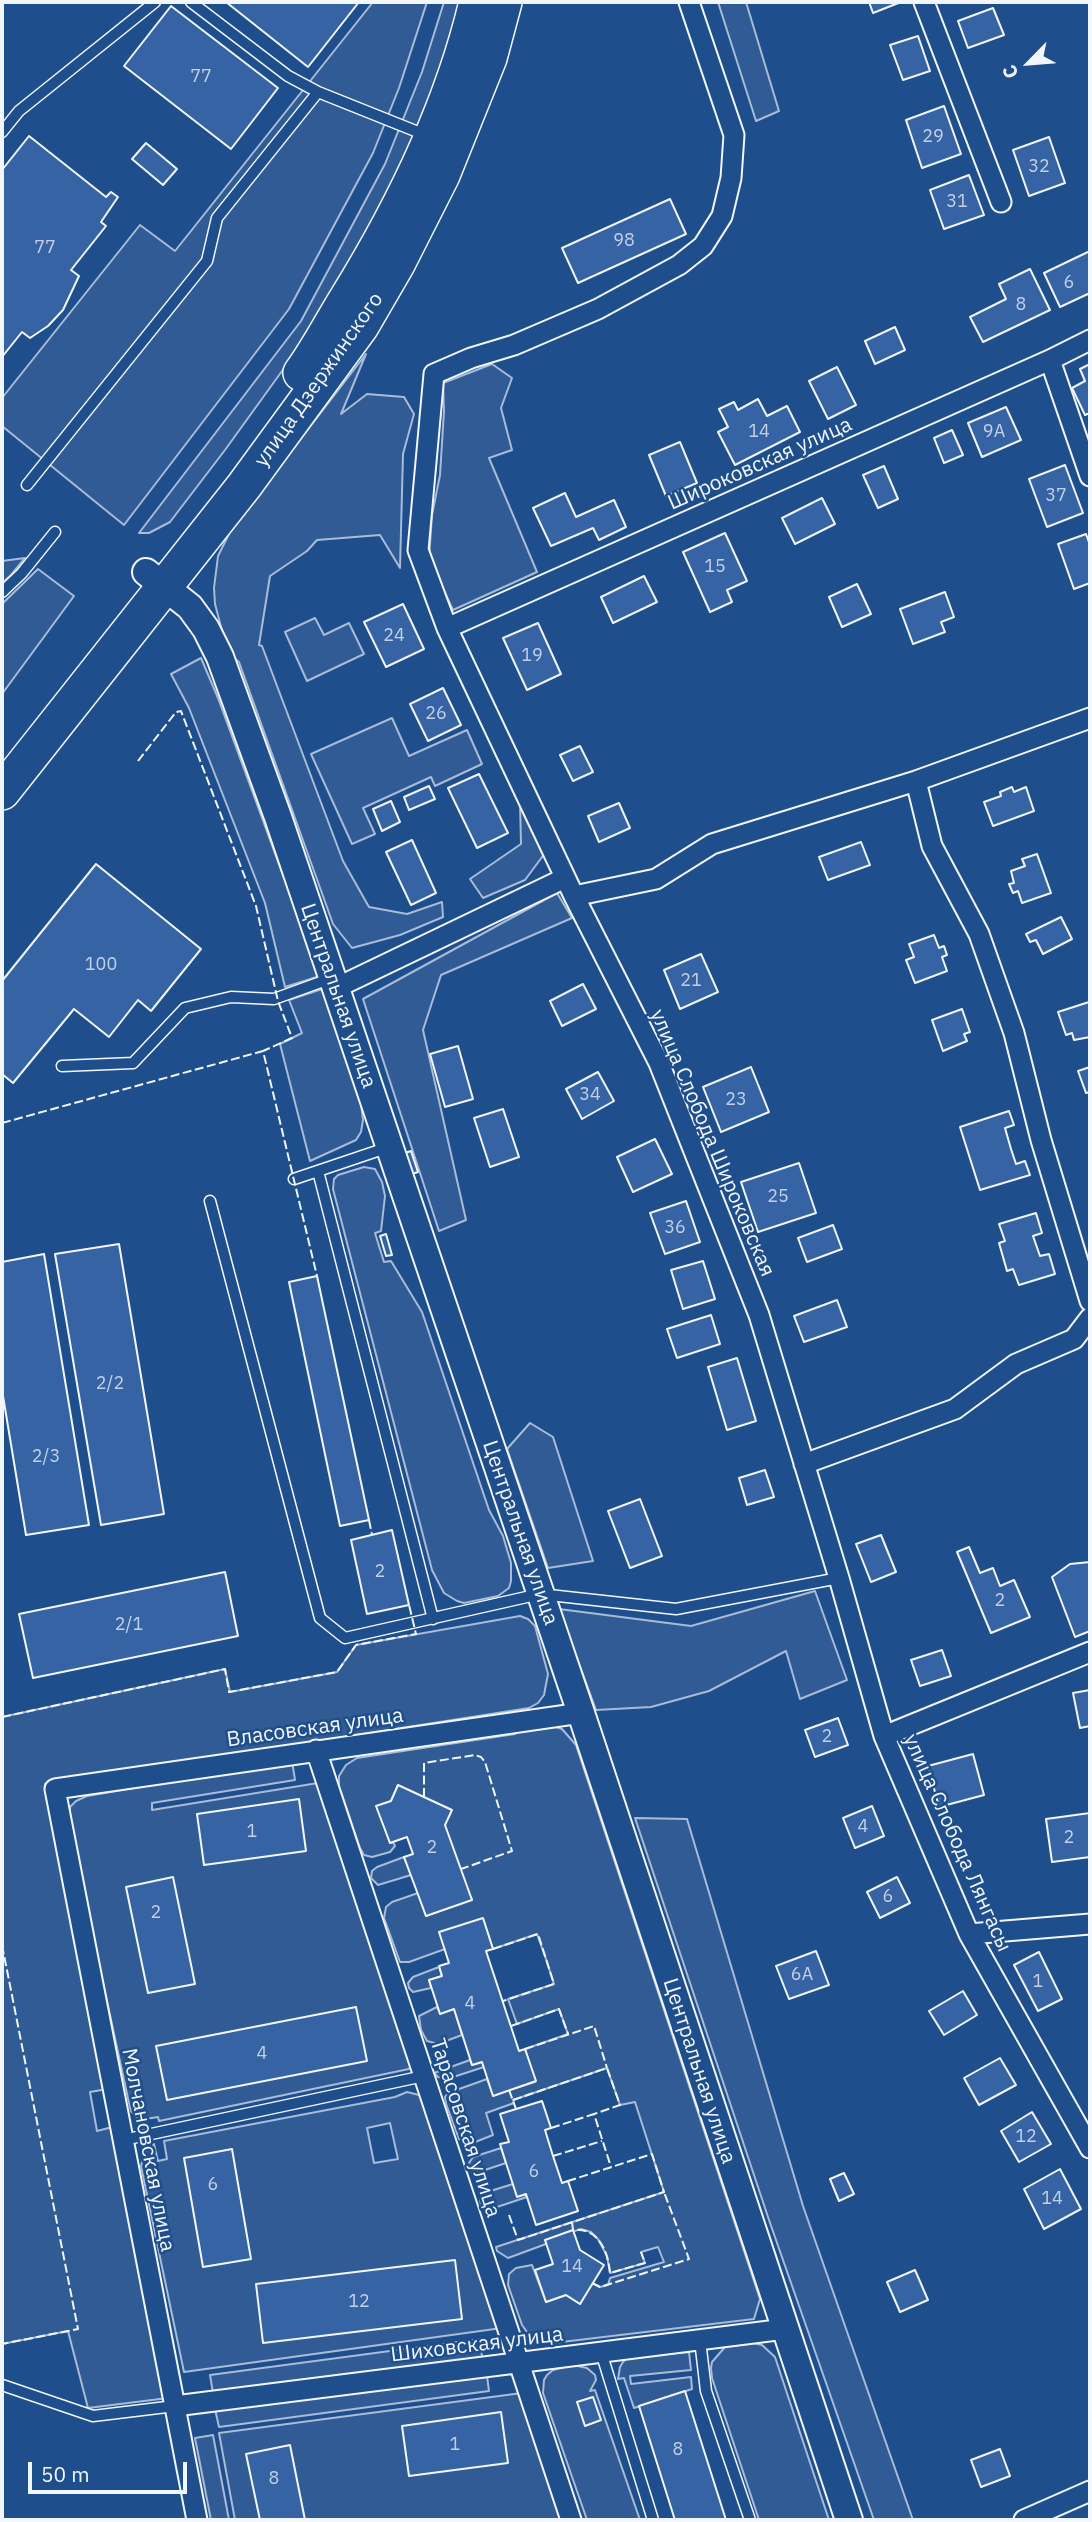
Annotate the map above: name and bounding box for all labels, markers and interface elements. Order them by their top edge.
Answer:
north arrow [994,28,1064,98]
text: С [996,61,1023,83]
house number: 77 [190,66,212,88]
house number: 29 [922,126,944,148]
house number: 32 [1028,156,1050,178]
house number: 31 [946,191,968,213]
house number: 98 [613,230,635,252]
house number: 77 [34,237,56,259]
house number: 6 [1064,272,1074,294]
street label: улица Дзержинского [249,288,389,472]
house number: 8 [1016,294,1026,316]
street label: Широковская улица [664,412,856,516]
house number: 14 [748,421,770,443]
house number: 9А [983,421,1005,443]
house number: 37 [1045,485,1067,507]
house number: 15 [704,556,726,578]
house number: 24 [383,625,405,647]
house number: 19 [521,645,543,667]
house number: 26 [425,703,447,725]
street label: Центральная улица [295,901,381,1091]
house number: 100 [85,954,117,976]
house number: 21 [680,970,702,992]
street label: улица Слобода Широковская [644,1006,780,1280]
house number: 34 [579,1084,601,1106]
house number: 23 [725,1089,747,1111]
house number: 25 [767,1186,789,1208]
house number: 36 [664,1217,686,1239]
house number: 2/2 [96,1373,124,1395]
street label: Центральная улица [477,1438,563,1628]
house number: 2/3 [32,1446,60,1468]
house number: 2 [375,1561,385,1583]
house number: 2 [995,1590,1005,1612]
house number: 2/1 [115,1614,143,1636]
street label: Власовская улица [225,1703,405,1753]
house number: 2 [822,1726,832,1748]
street label: улица Слобода Лянгасы [898,1730,1016,1956]
house number: 4 [858,1816,868,1838]
house number: 1 [247,1821,257,1843]
house number: 2 [1064,1827,1074,1849]
house number: 2 [427,1837,437,1859]
house number: 6 [883,1886,893,1908]
house number: 2 [151,1902,161,1924]
house number: 6А [791,1964,813,1986]
house number: 1 [1033,1971,1043,1993]
street label: Центральная улица [657,1975,741,2167]
house number: 4 [465,1993,475,2015]
street label: Тарасовская улица [424,2035,506,2221]
house number: 4 [257,2043,267,2065]
street label: Молчановская улица [116,2046,180,2254]
house number: 12 [1015,2126,1037,2148]
house number: 6 [529,2161,539,2183]
house number: 6 [208,2174,218,2196]
house number: 14 [1041,2188,1063,2210]
house number: 14 [561,2256,583,2278]
house number: 12 [348,2291,370,2313]
street label: Шиховская улица [389,2322,565,2368]
house number: 1 [450,2434,460,2456]
house number: 8 [673,2439,683,2461]
scale bar [32,2448,191,2492]
text: 50 m [41,2460,90,2488]
house number: 8 [269,2468,279,2490]

